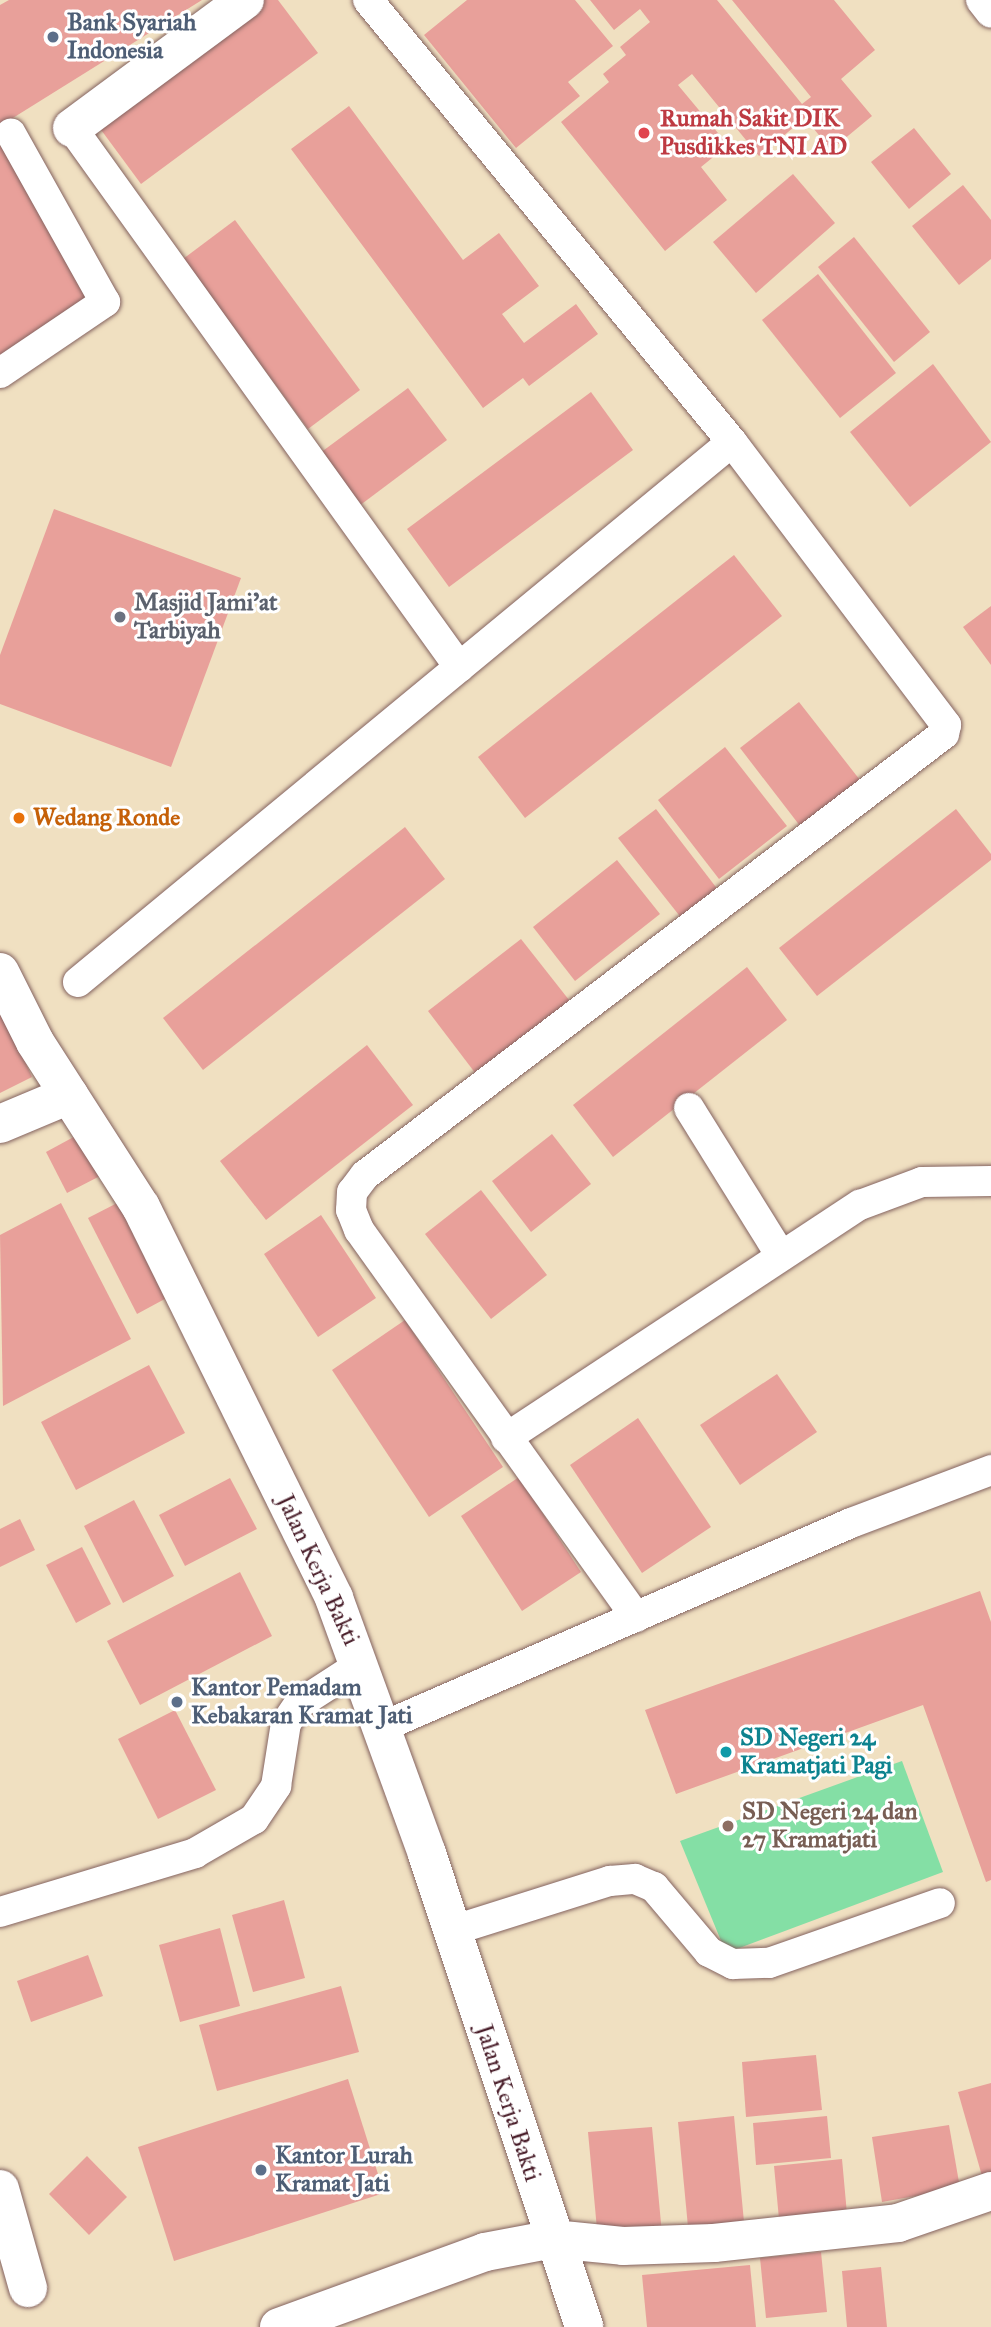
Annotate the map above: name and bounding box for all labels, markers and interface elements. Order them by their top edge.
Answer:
place label: Bank Syariah Indonesia [67,9,196,65]
marker: Bank Syariah Indonesia [45,29,61,45]
place label: Rumah Sakit DIK Pusdikkes TNI AD [660,105,847,161]
marker: Rumah Sakit DIK Pusdikkes TNI AD [634,123,654,143]
place label: Masjid Jami'at Tarbiyah [134,589,278,645]
marker: Masjid Jami'at Tarbiyah [112,609,128,625]
place label: Wedang Ronde [33,804,180,832]
marker: Wedang Ronde [11,810,27,826]
street label: Jalan Kerja Bakti [270,1490,366,1650]
place label: Kantor Pemadam Kebakaran Kramat Jati [191,1674,413,1730]
marker: Kantor Pemadam Kebakaran Kramat Jati [169,1694,185,1710]
place label: SD Negeri 24 Kramatjati Pagi [740,1724,892,1780]
marker: SD Negeri 24 Kramatjati Pagi [718,1744,734,1760]
place label: SD Negeri 24 dan 27 Kramatjati [742,1798,917,1854]
marker: SD Negeri 24 dan 27 Kramatjati [720,1818,736,1834]
street label: Jalan Kerja Bakti [469,2021,547,2185]
place label: Kantor Lurah Kramat Jati [275,2142,413,2198]
marker: Kantor Lurah Kramat Jati [253,2162,269,2178]

